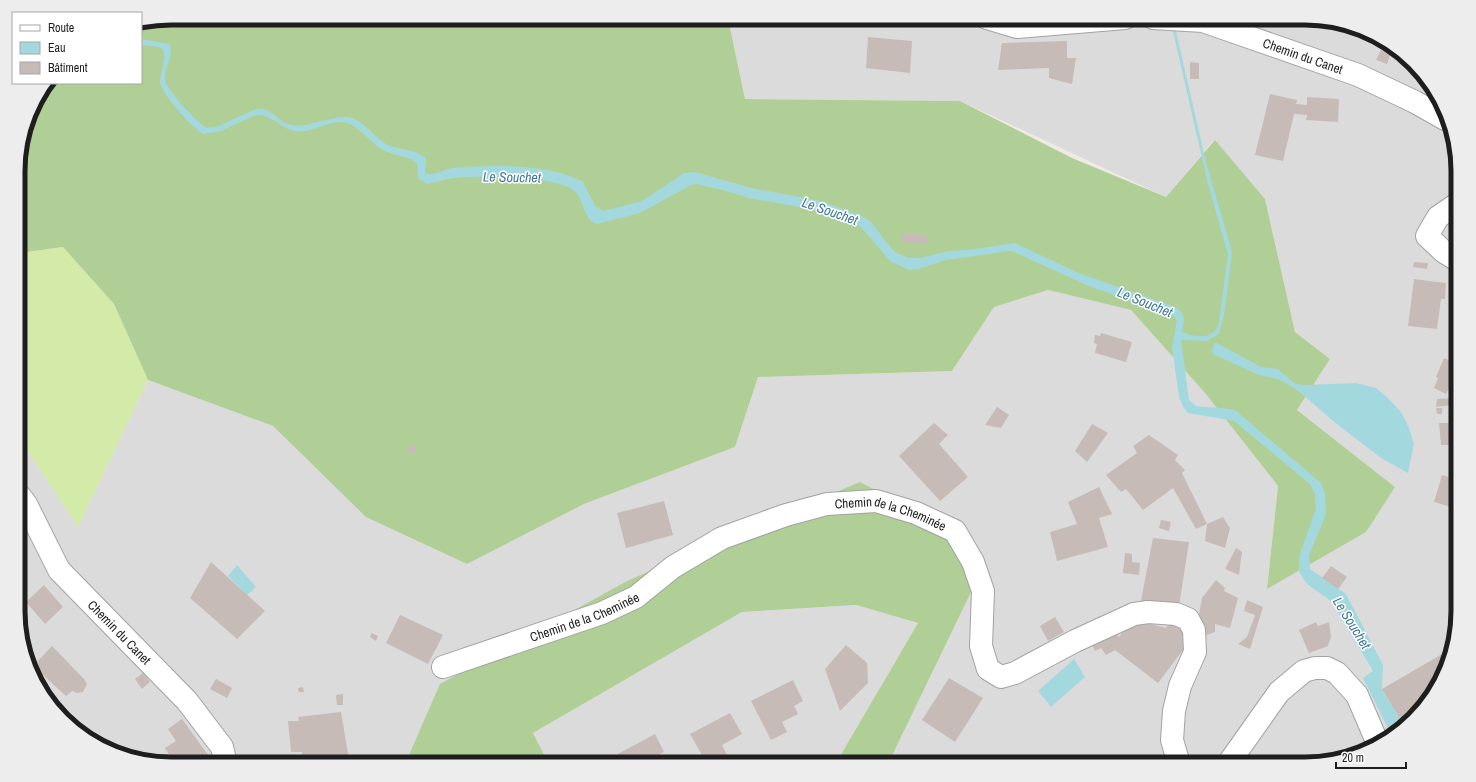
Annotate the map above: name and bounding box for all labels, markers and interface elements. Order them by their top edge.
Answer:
legend [12,12,142,84]
text: Route [48,20,74,36]
street label: Chemin du Canet [1261,34,1345,78]
text: Eau [48,40,66,56]
text: Bâtiment [48,60,88,76]
water label: Le Souchet [483,167,542,187]
water label: Le Souchet [800,193,861,229]
water label: Le Souchet [1115,283,1176,322]
street label: Chemin de la Cheminée [834,493,949,534]
street label: Chemin de la Cheminée [528,588,642,645]
water label: Le Souchet [1329,594,1375,653]
street label: Chemin du Canet [84,596,155,668]
scale bar [1336,744,1406,770]
text: 20 m [1342,750,1364,766]

